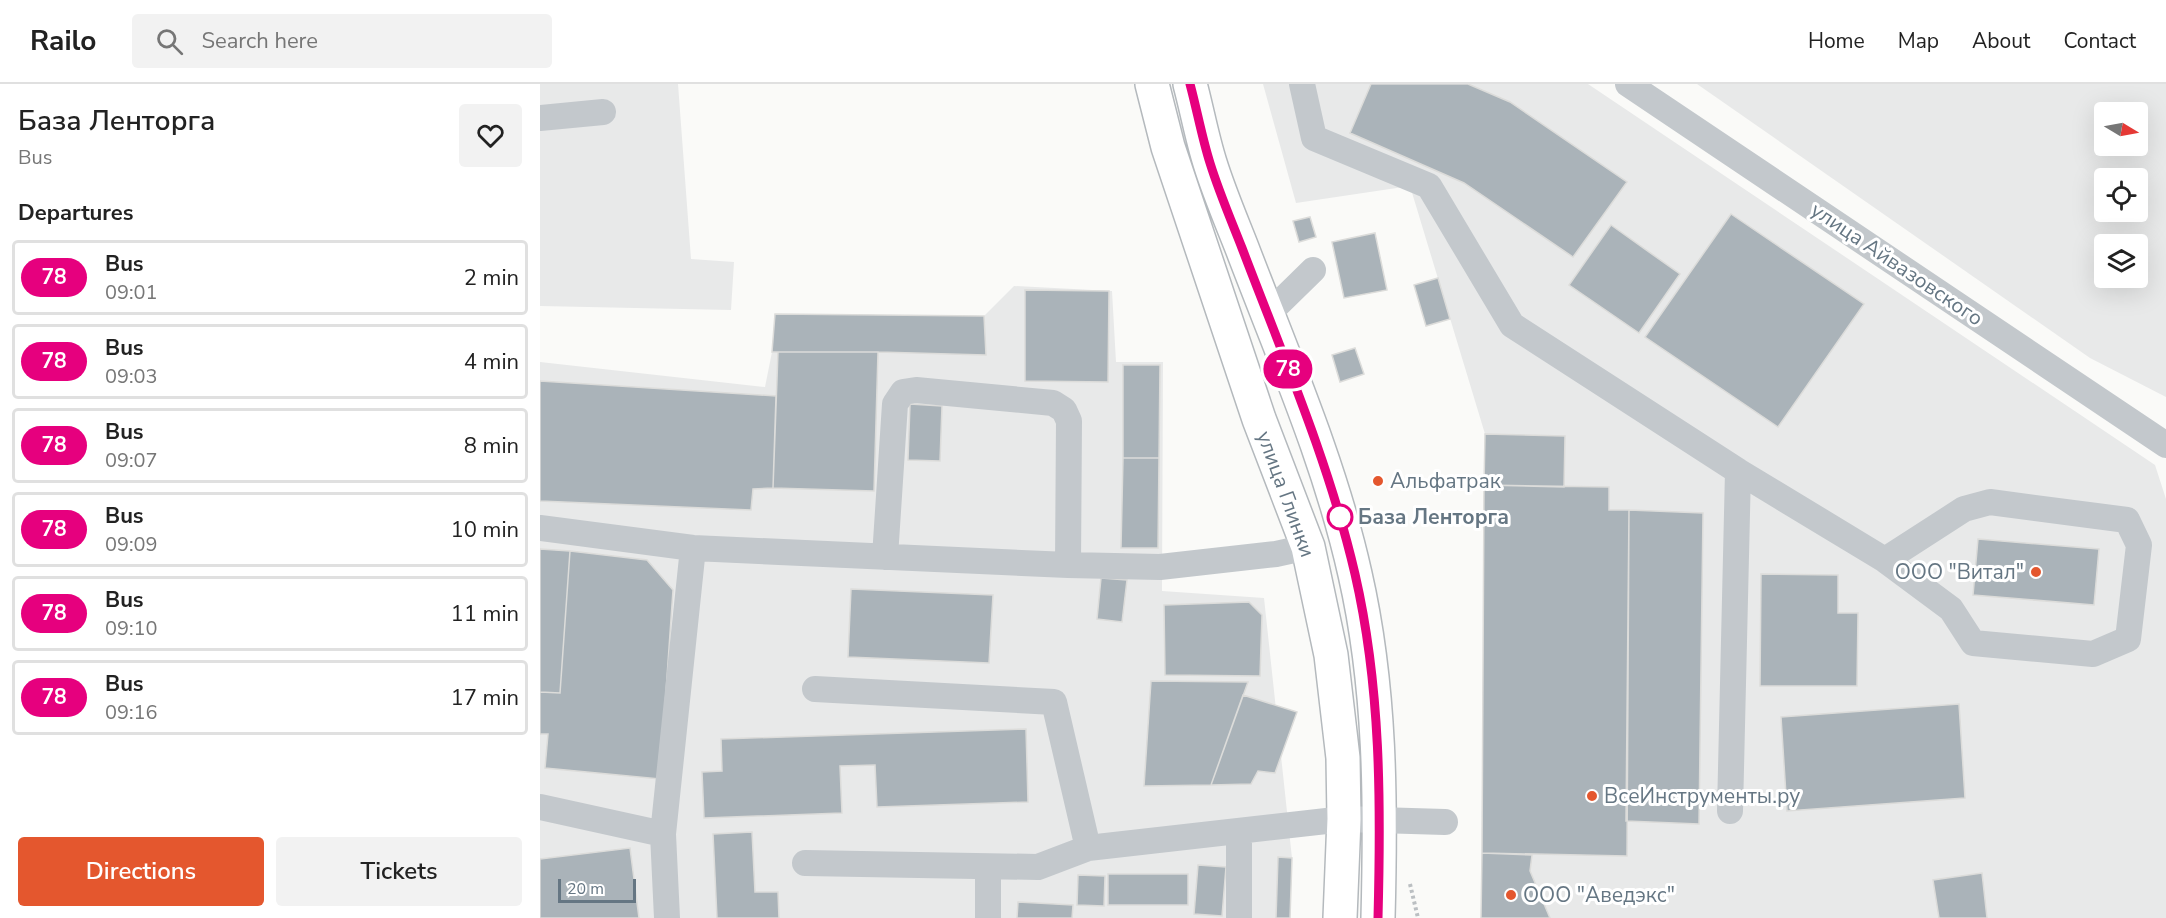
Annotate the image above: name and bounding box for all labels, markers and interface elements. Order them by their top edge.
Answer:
search box [132,14,552,68]
text: Railo [30,22,96,60]
icon: search [153,25,186,58]
text: Search here [201,26,318,56]
text: Home [1808,27,1865,55]
text: Map [1898,27,1939,55]
text: About [1972,27,2030,55]
text: Contact [2063,27,2136,55]
text: База Ленторга [18,102,215,140]
north arrow [2094,102,2148,156]
map controls [2094,102,2148,288]
button: heart [459,104,522,167]
text: Bus [18,144,52,171]
button: locate [2094,168,2148,222]
street label: улица Айвазовского [1805,196,1989,332]
text: Departures [18,198,133,228]
button: layers [2094,234,2148,288]
text: Bus [105,249,144,279]
text: 78 [41,263,67,291]
text: 2 min [464,263,519,293]
text: 09:01 [105,279,158,306]
text: Bus [105,333,144,363]
text: 78 [41,347,67,375]
text: 4 min [464,347,519,377]
line badge: 78 [1261,350,1315,388]
text: 78 [1275,355,1301,383]
text: 09:03 [105,363,158,390]
text: Bus [105,417,144,447]
street label: улица Глинки [1250,427,1322,561]
text: 78 [41,431,67,459]
text: 8 min [464,431,519,461]
text: 09:07 [105,447,158,474]
place label: Альфатрак [1390,467,1502,495]
marker: Альфатрак [1371,474,1385,488]
text: Bus [105,501,144,531]
place label: База Ленторга [1358,503,1509,531]
marker: База Ленторга [1327,504,1353,530]
text: 78 [41,515,67,543]
text: 10 min [451,515,519,545]
text: 09:09 [105,531,158,558]
place label: ООО "Витал" [1895,558,2024,586]
marker: ООО "Витал" [2029,565,2043,579]
text: Bus [105,585,144,615]
text: 78 [41,599,67,627]
text: 11 min [451,599,519,629]
text: 09:10 [105,615,158,642]
text: Bus [105,669,144,699]
text: 78 [41,683,67,711]
text: 17 min [451,683,519,713]
text: 09:16 [105,699,158,726]
place label: ВсеИнструменты.ру [1604,782,1800,810]
marker: ВсеИнструменты.ру [1585,789,1599,803]
button: Directions [18,837,264,906]
button: Tickets [276,837,522,906]
scale bar [558,876,636,904]
text: 20 m [567,878,604,900]
place label: ООО "Аведэкс" [1523,881,1675,909]
marker: ООО "Аведэкс" [1504,888,1518,902]

